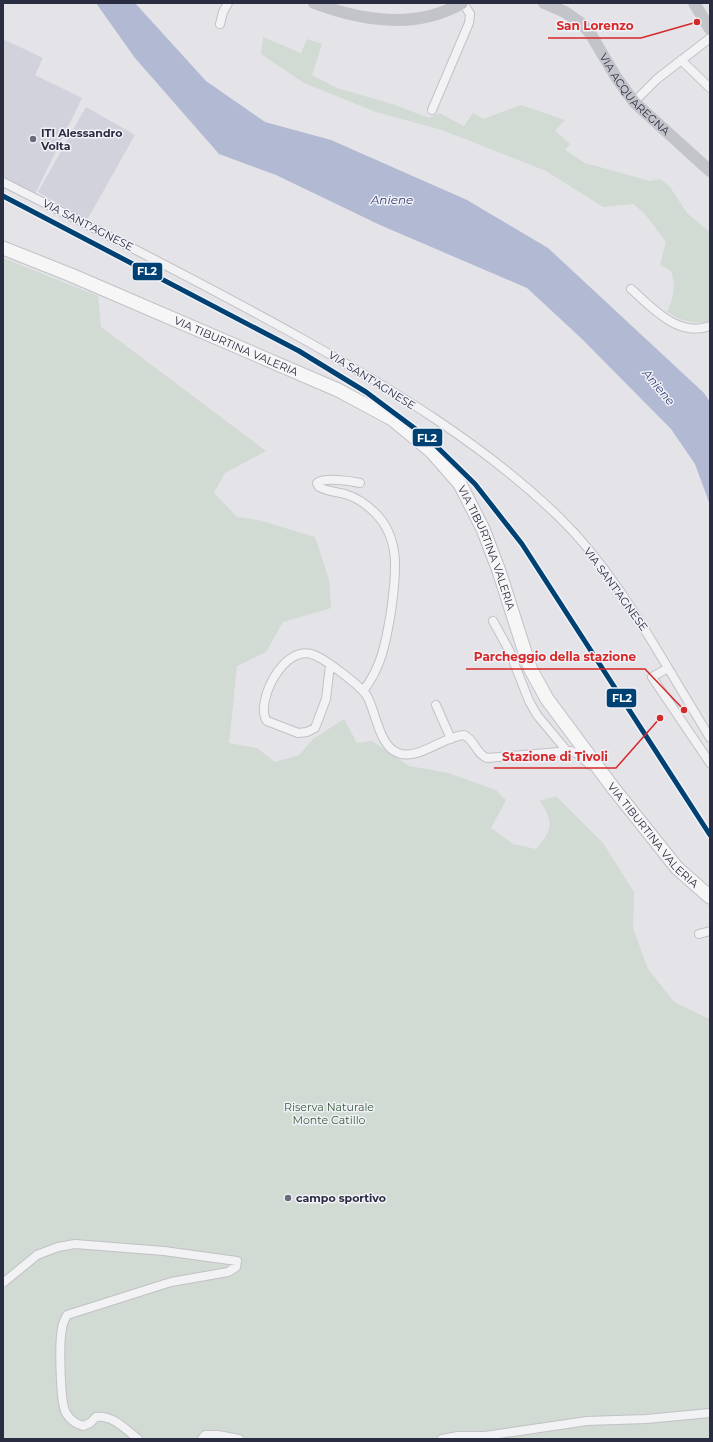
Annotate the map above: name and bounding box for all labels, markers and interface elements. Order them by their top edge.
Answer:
callout: San Lorenzo [548,14,641,38]
text: San Lorenzo [556,18,634,33]
street label: VIA ACQUAREGNA [597,51,673,138]
place label: ITI Alessandro Volta [40,126,122,153]
marker: ITI Alessandro Volta [28,134,38,144]
water label: Aniene [370,192,413,207]
street label: VIA SANT'AGNESE [40,196,136,254]
line badge: FL2 [132,262,163,281]
text: FL2 [137,264,158,278]
street label: VIA TIBURTINA VALERIA [172,313,300,379]
street label: VIA SANT'AGNESE [326,348,418,412]
water label: Aniene [639,365,678,408]
line badge: FL2 [412,428,443,447]
text: FL2 [417,431,438,445]
street label: VIA TIBURTINA VALERIA [455,483,518,612]
street label: VIA SANT'AGNESE [581,544,651,634]
callout: Parcheggio della stazione [466,645,645,669]
text: Parcheggio della stazione [474,649,637,664]
line badge: FL2 [606,688,637,708]
text: FL2 [612,691,633,705]
callout: Stazione di Tivoli [494,744,616,768]
text: Stazione di Tivoli [502,749,608,764]
street label: VIA TIBURTINA VALERIA [605,780,702,891]
park label: Riserva Naturale Monte Catillo [284,1100,374,1127]
place label: campo sportivo [296,1191,386,1205]
marker: campo sportivo [283,1193,293,1203]

